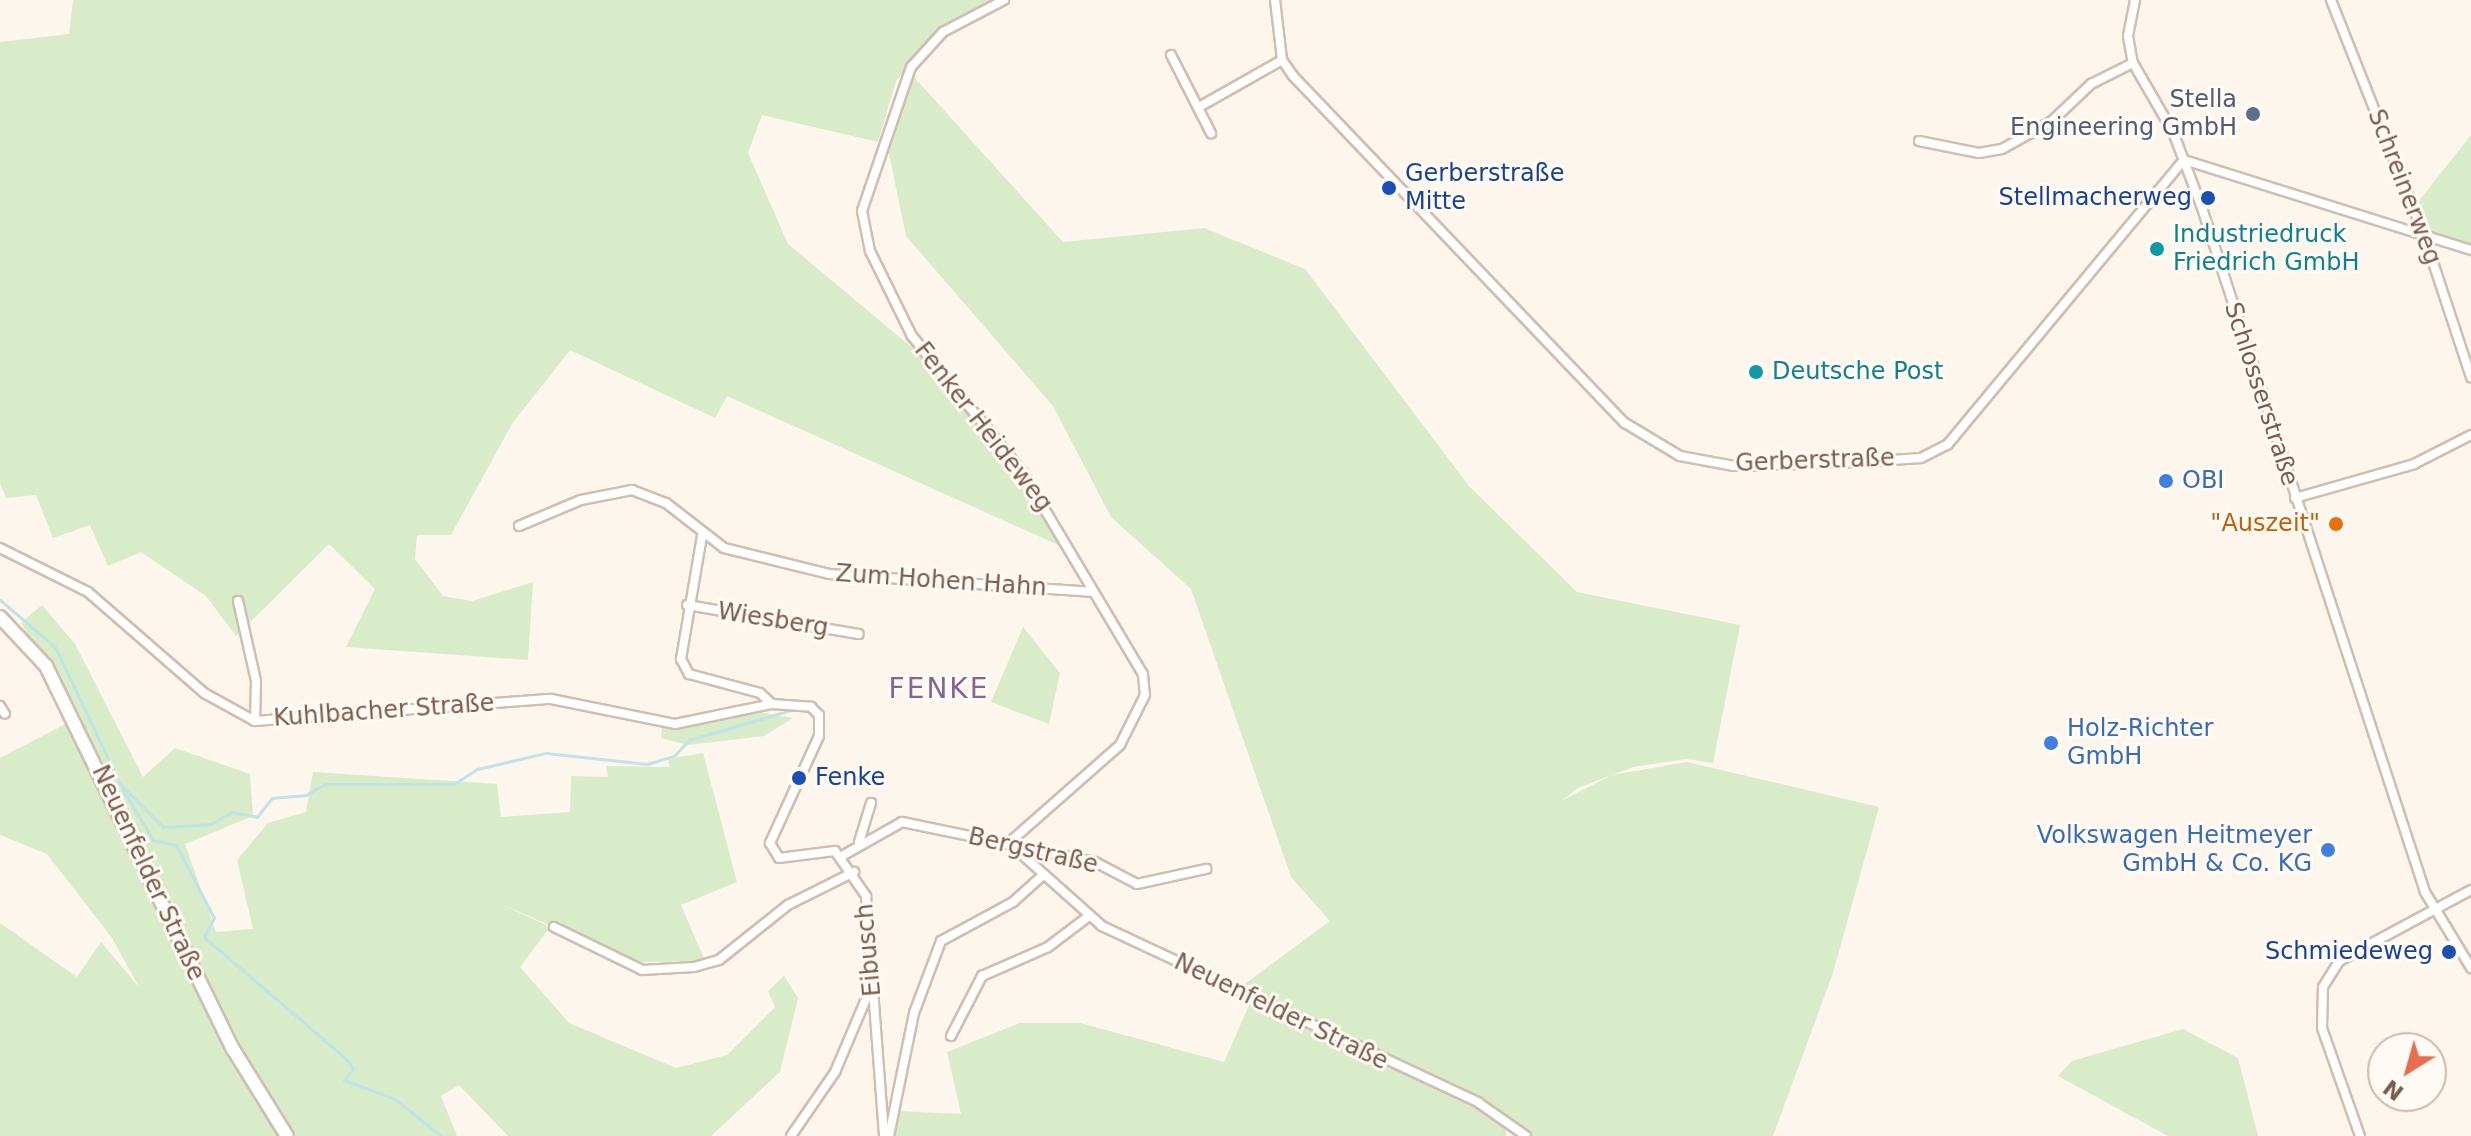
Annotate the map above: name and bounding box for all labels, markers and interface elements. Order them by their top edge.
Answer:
place label: Stella Engineering GmbH [2010,86,2237,142]
marker: Stella Engineering GmbH [2244,105,2262,123]
street label: Schreinerweg [2361,105,2447,269]
place label: Gerberstraße Mitte [1405,160,1564,216]
marker: Gerberstraße Mitte [1380,179,1398,197]
place label: Stellmacherweg [1998,184,2192,212]
marker: Stellmacherweg [2199,189,2217,207]
place label: Industriedruck Friedrich GmbH [2173,221,2359,277]
marker: Industriedruck Friedrich GmbH [2148,240,2166,258]
street label: Schlosserstraße [2218,299,2304,489]
street label: Fenker Heideweg [908,337,1058,517]
place label: Deutsche Post [1772,358,1943,386]
marker: Deutsche Post [1747,363,1765,381]
street label: Gerberstraße [1735,444,1895,478]
place label: OBI [2182,467,2224,495]
marker: OBI [2157,472,2175,490]
place label: "Auszeit" [2210,510,2320,538]
marker: "Auszeit" [2327,515,2345,533]
street label: Zum Hohen Hahn [835,559,1047,603]
street label: Wiesberg [716,597,830,643]
district label: FENKE [889,672,989,706]
street label: Kuhlbacher Straße [273,689,495,733]
place label: Holz-Richter GmbH [2067,715,2213,771]
marker: Holz-Richter GmbH [2042,734,2060,752]
street label: Neuenfelder Straße [85,761,211,985]
place label: Fenke [815,764,885,792]
marker: Fenke [790,769,808,787]
street label: Bergstraße [965,822,1101,880]
place label: Volkswagen Heitmeyer GmbH & Co. KG [2037,822,2312,878]
marker: Volkswagen Heitmeyer GmbH & Co. KG [2319,841,2337,859]
street label: Eibusch [851,902,887,998]
place label: Schmiedeweg [2265,938,2433,966]
marker: Schmiedeweg [2440,943,2458,961]
street label: Neuenfelder Straße [1169,948,1393,1076]
north arrow [2367,1032,2447,1112]
text: N [2379,1074,2408,1106]

